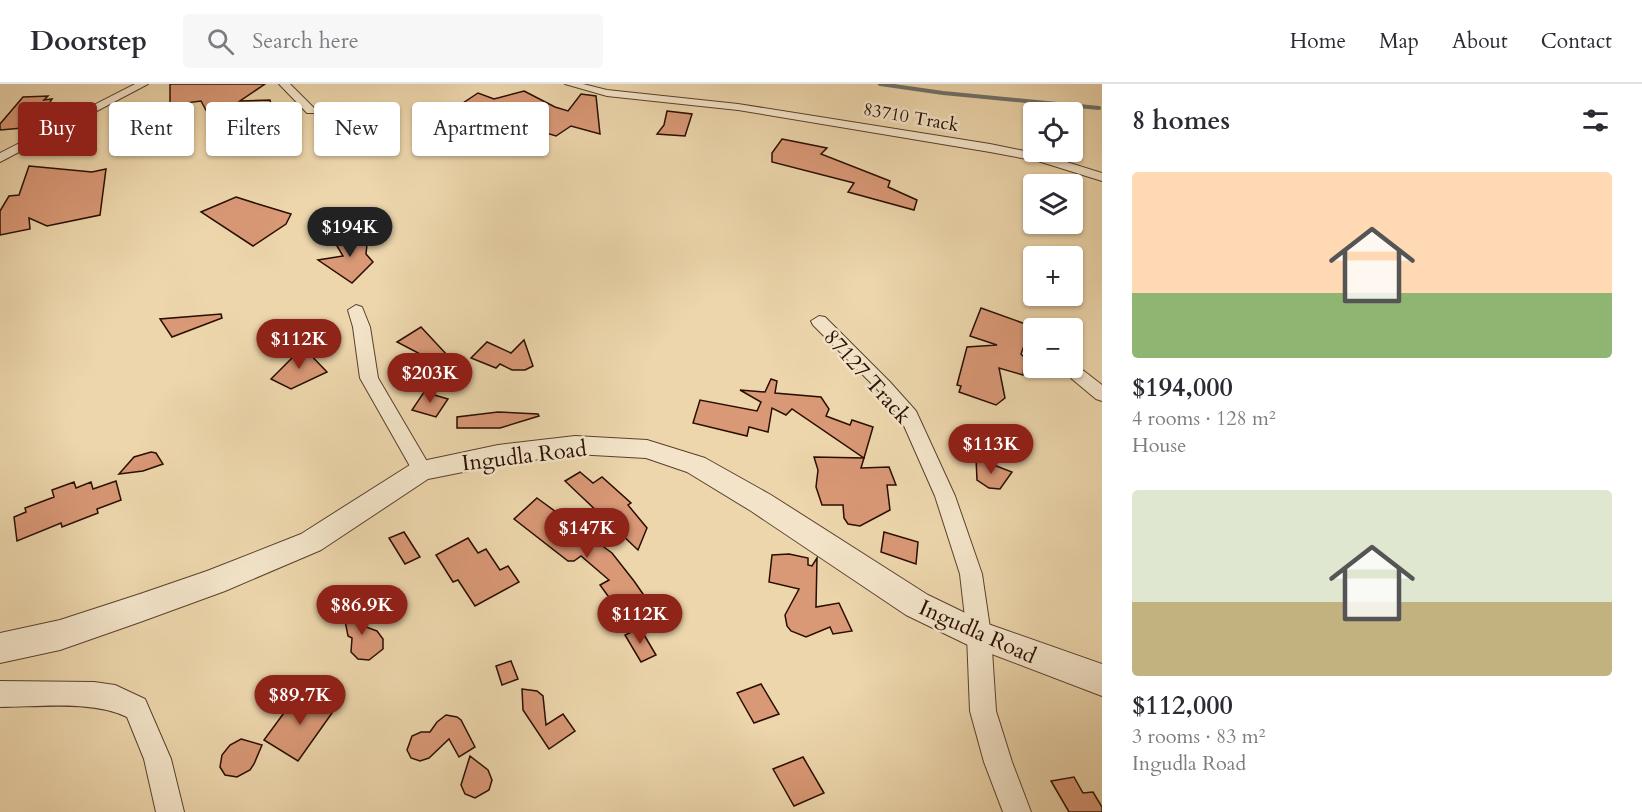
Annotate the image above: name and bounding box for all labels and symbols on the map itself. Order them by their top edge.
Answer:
street label: 83710 Track [861,97,961,138]
pin: $194K [308,207,392,258]
pin: $112K [257,319,341,370]
street label: 87127 Track [817,323,918,431]
pin: $203K [388,353,472,404]
pin: $113K [949,424,1033,475]
street label: Ingudla Road [460,433,589,479]
pin: $147K [545,508,629,559]
pin: $86.9K [313,585,411,636]
street label: Ingudla Road [914,593,1041,671]
pin: $112K [598,594,682,645]
pin: $89.7K [251,675,349,726]

